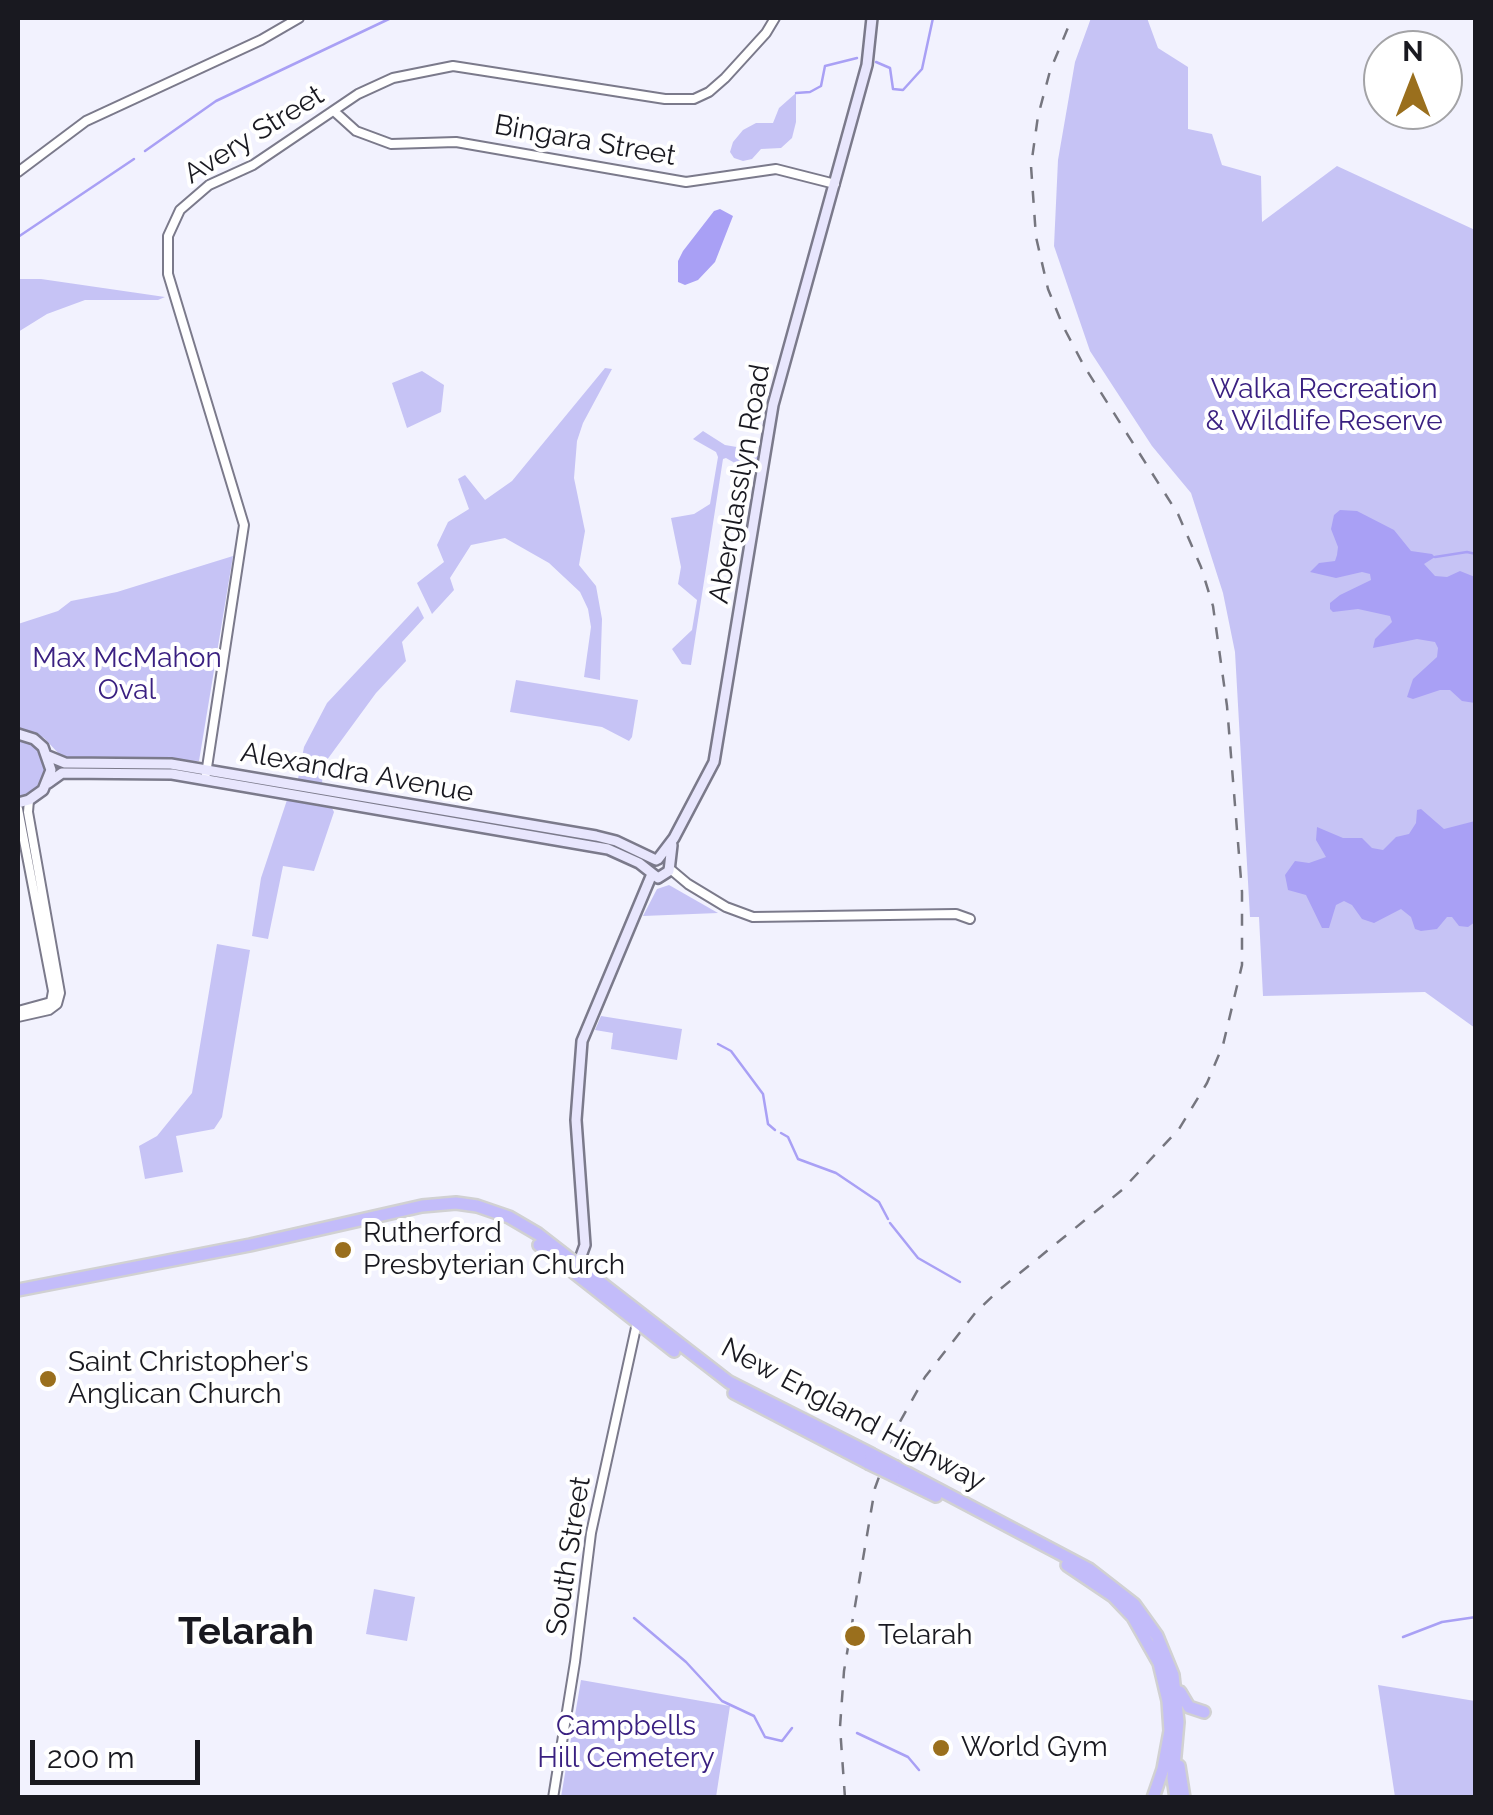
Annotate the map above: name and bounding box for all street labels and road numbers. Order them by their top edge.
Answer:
street label: Avery Street [178,79,330,191]
street label: Bingara Street [492,109,678,173]
street label: Aberglasslyn Road [702,362,778,606]
street label: Alexandra Avenue [238,736,476,810]
street label: New England Highway [715,1331,991,1499]
street label: South Street [540,1474,598,1638]

